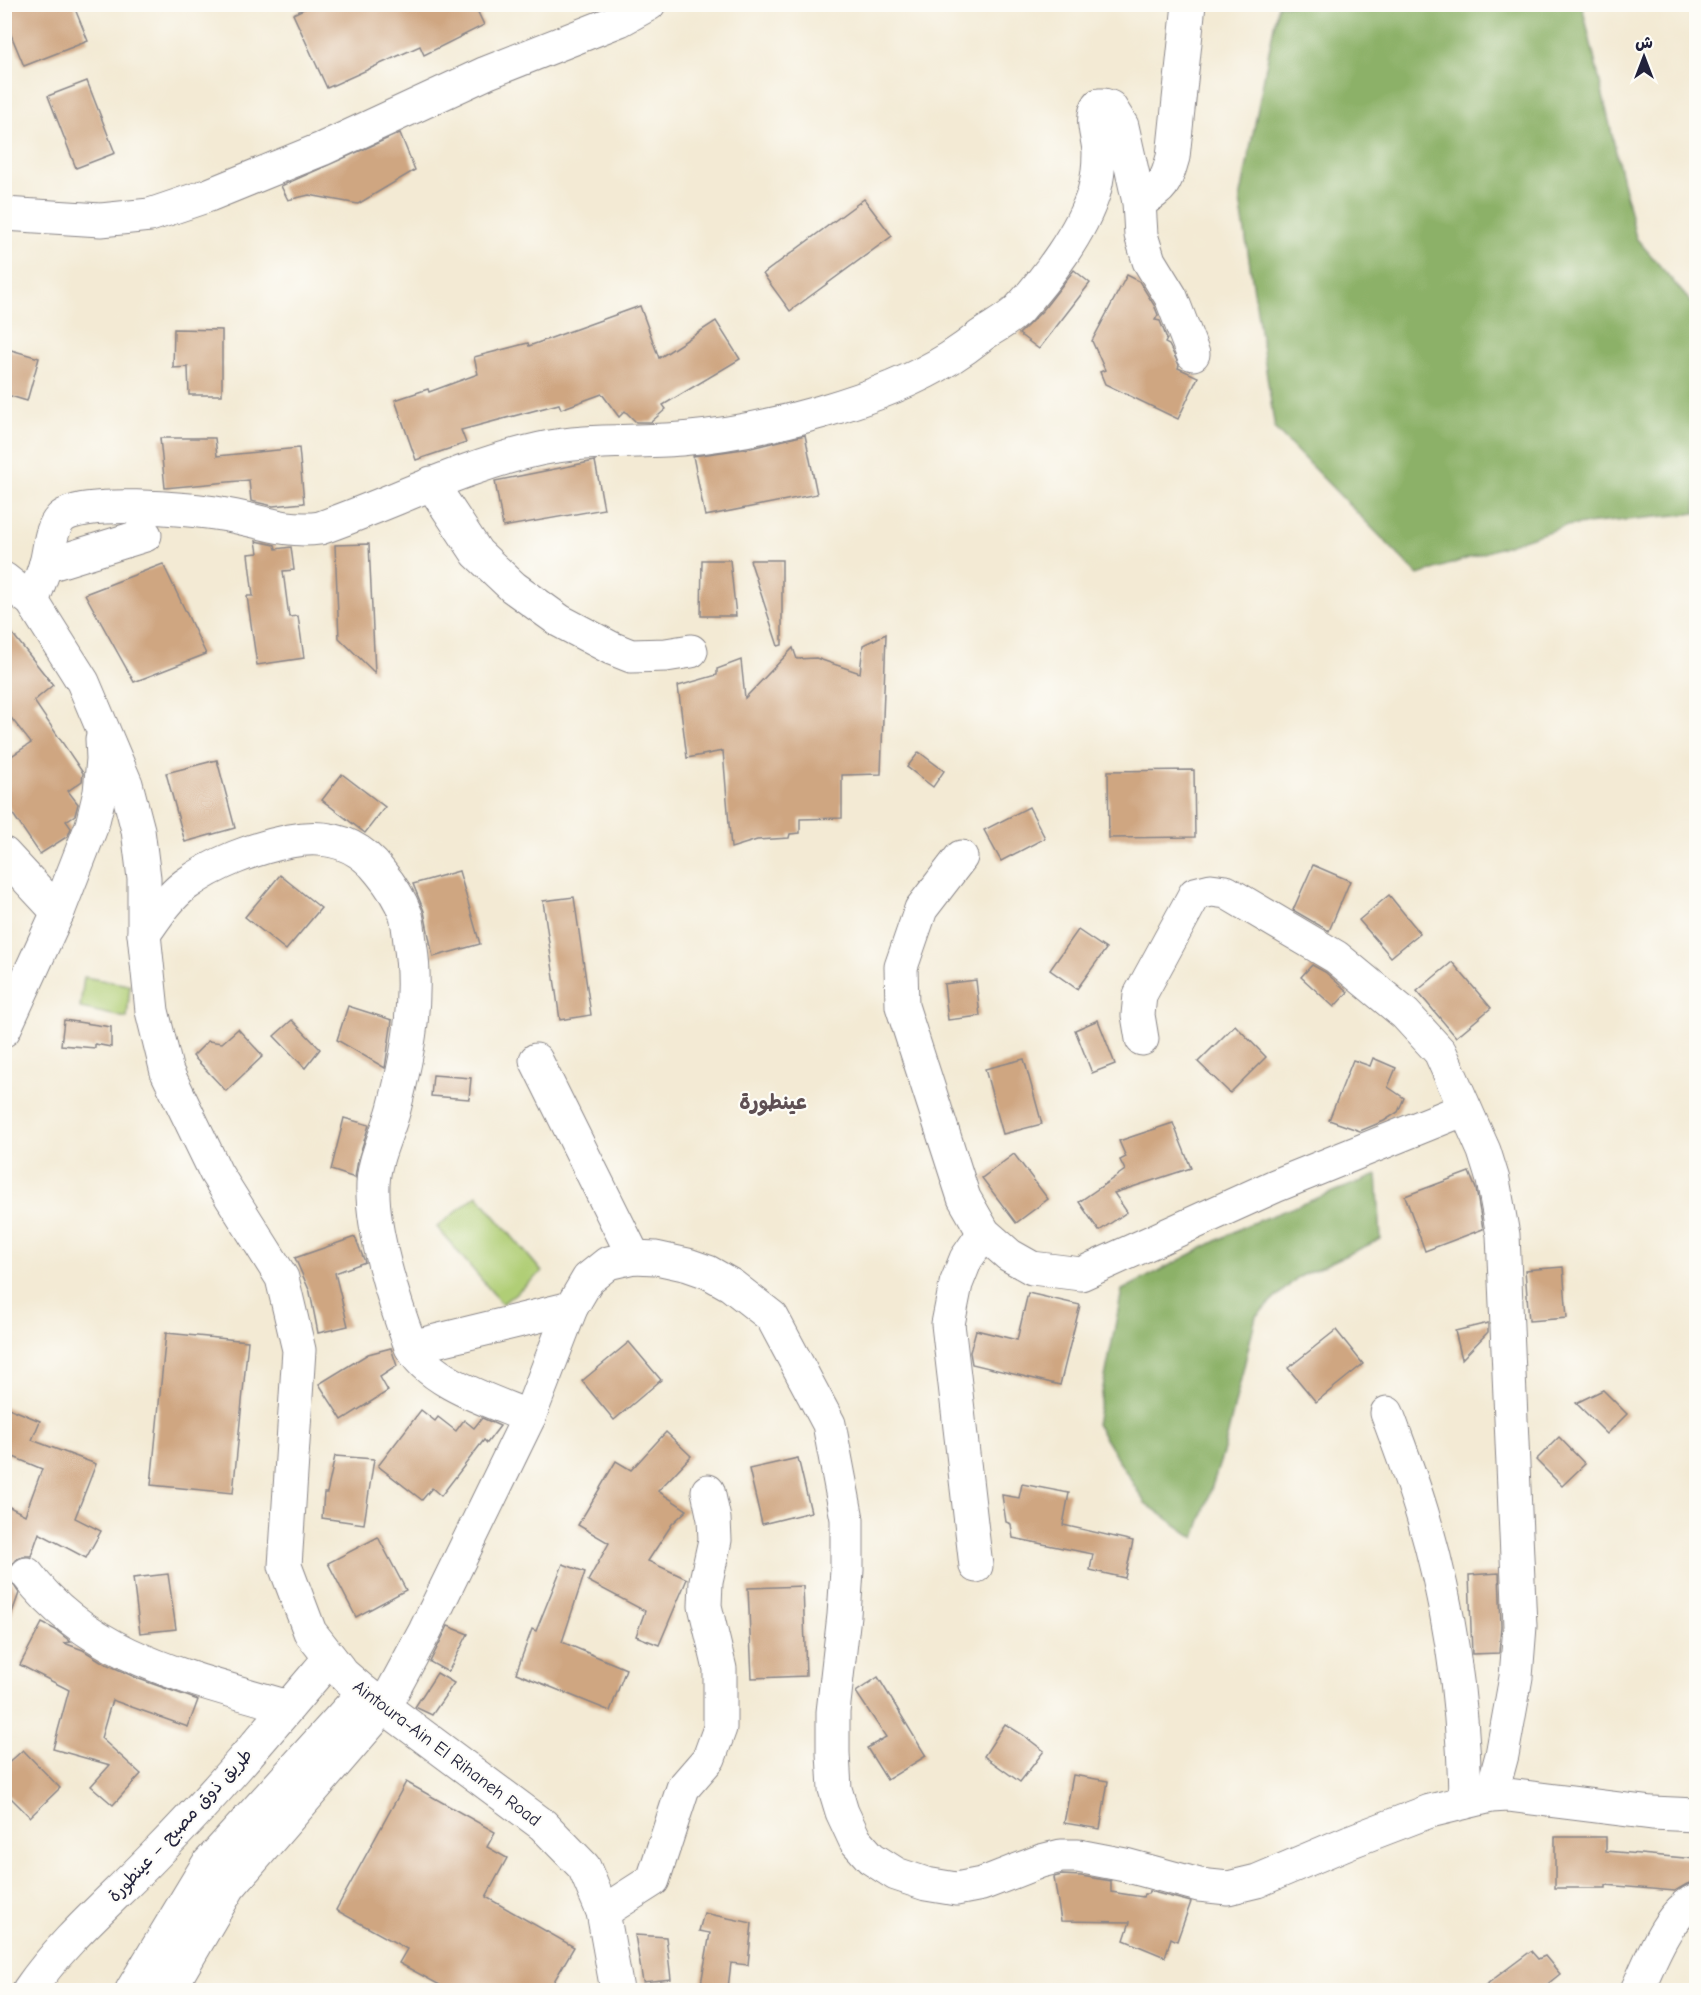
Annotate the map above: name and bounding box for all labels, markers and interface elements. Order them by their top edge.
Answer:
north arrow [1614,27,1674,87]
text: ش [1635,34,1653,52]
district label: عينطورة [739,1090,807,1116]
street label: Aintoura-Ain El Rihaneh Road [349,1676,545,1831]
street label: طريق ذوق مصبح – عينطورة [104,1744,258,1907]

